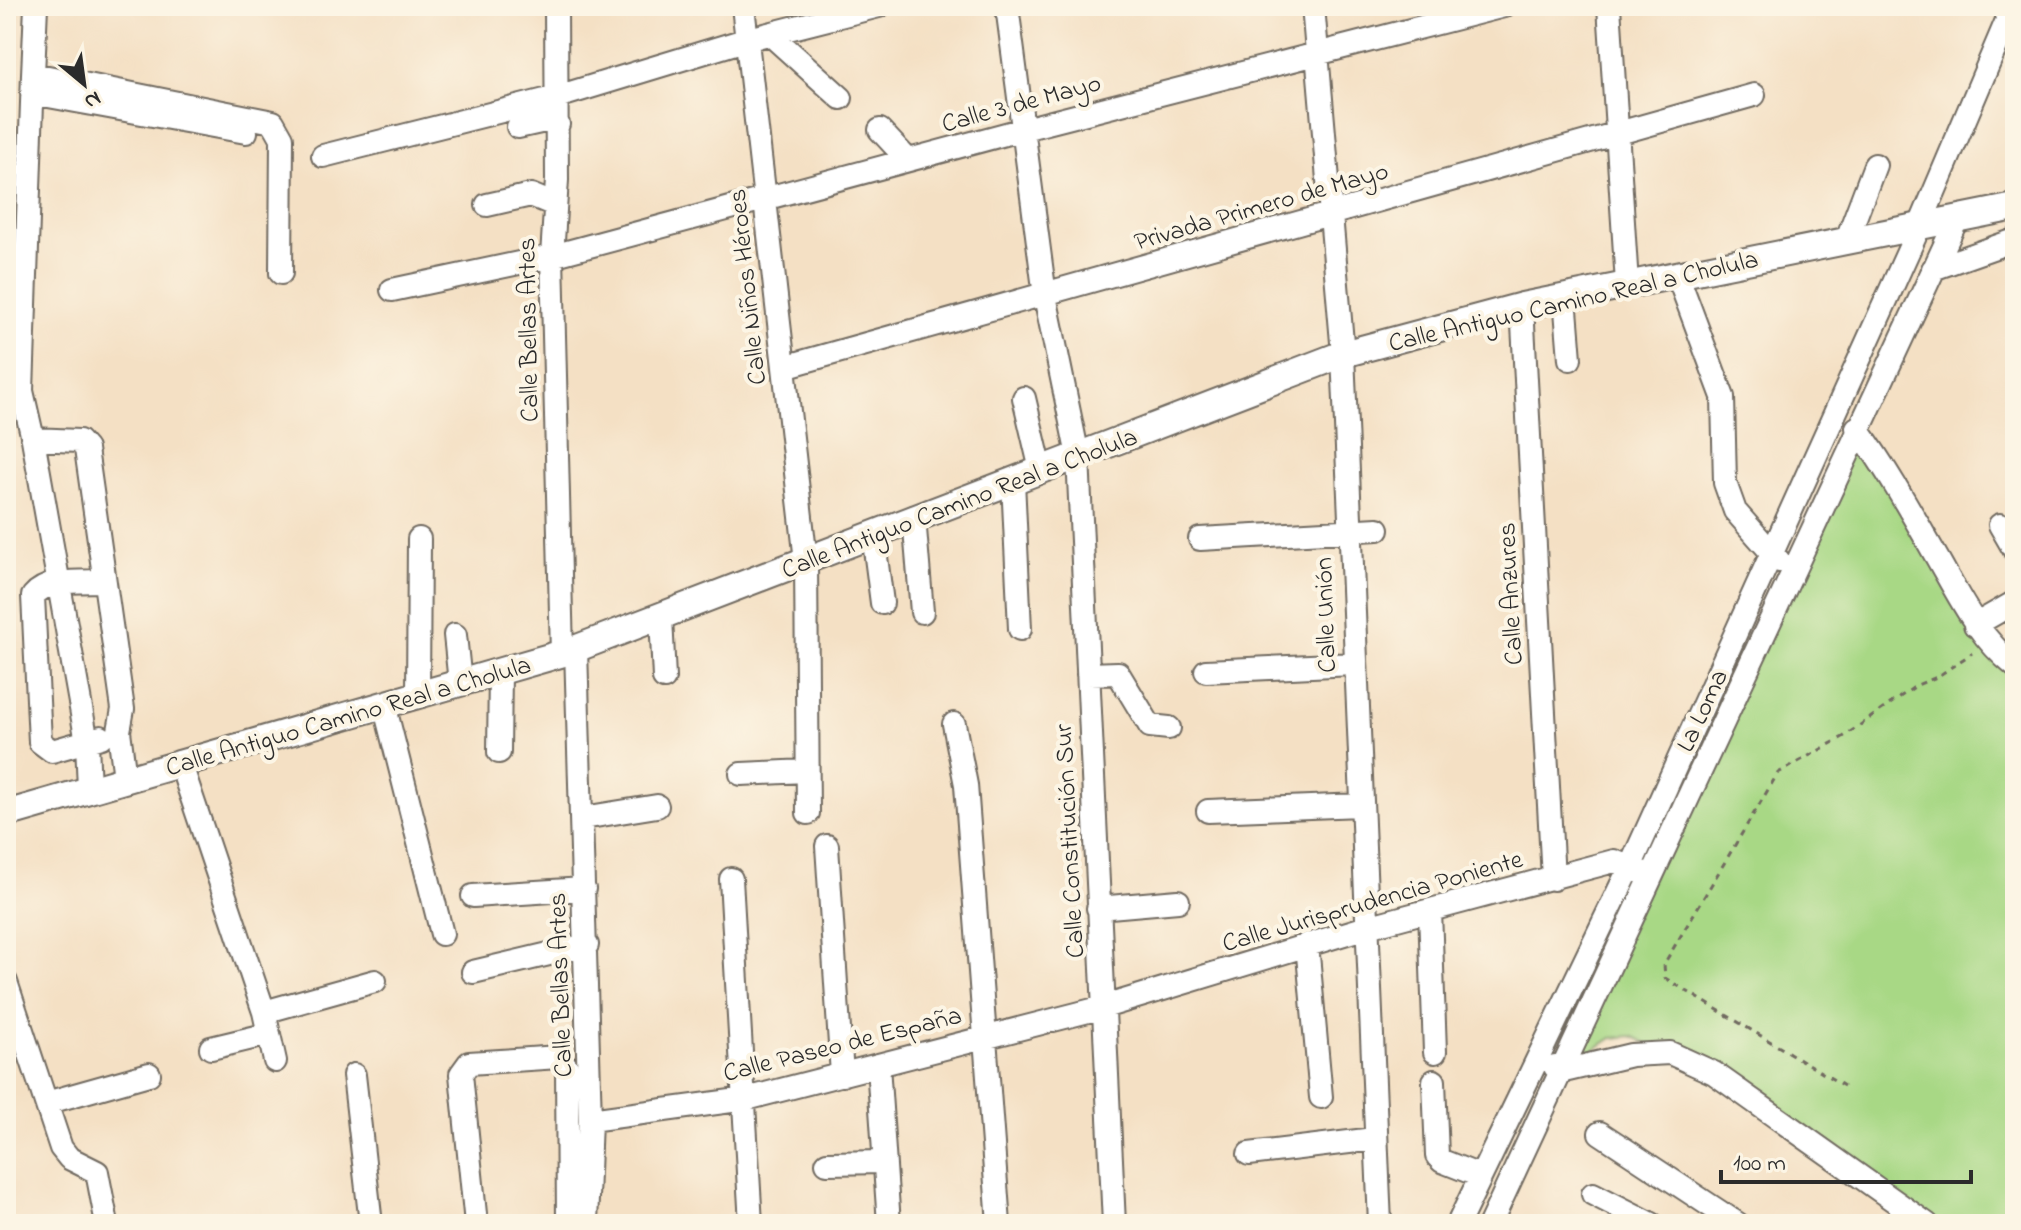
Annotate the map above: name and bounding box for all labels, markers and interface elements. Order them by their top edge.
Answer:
north arrow [44,44,124,124]
street label: Calle 3 de Mayo [938,65,1106,144]
text: N [78,81,106,116]
street label: Privada Primero de Mayo [1130,153,1393,262]
street label: Calle Niños Héroes [720,187,778,386]
street label: Calle Bellas Artes [509,237,551,423]
street label: Calle Antiguo Camino Real a Cholula [1385,242,1762,364]
street label: Calle Antiguo Camino Real a Cholula [777,419,1144,590]
street label: Calle Anzures [1489,522,1535,666]
street label: Calle Unión [1306,557,1348,673]
street label: Calle Antiguo Camino Real a Cholula [162,647,536,788]
street label: La Loma [1668,664,1739,759]
street label: Calle Constitución Sur [1046,722,1096,959]
street label: Calle Jurisprudencia Poniente [1218,842,1528,964]
street label: Calle Bellas Artes [540,892,584,1078]
street label: Calle Paseo de España [720,998,966,1094]
scale bar [1721,1134,1971,1184]
text: 100 m [1733,1147,1786,1182]

